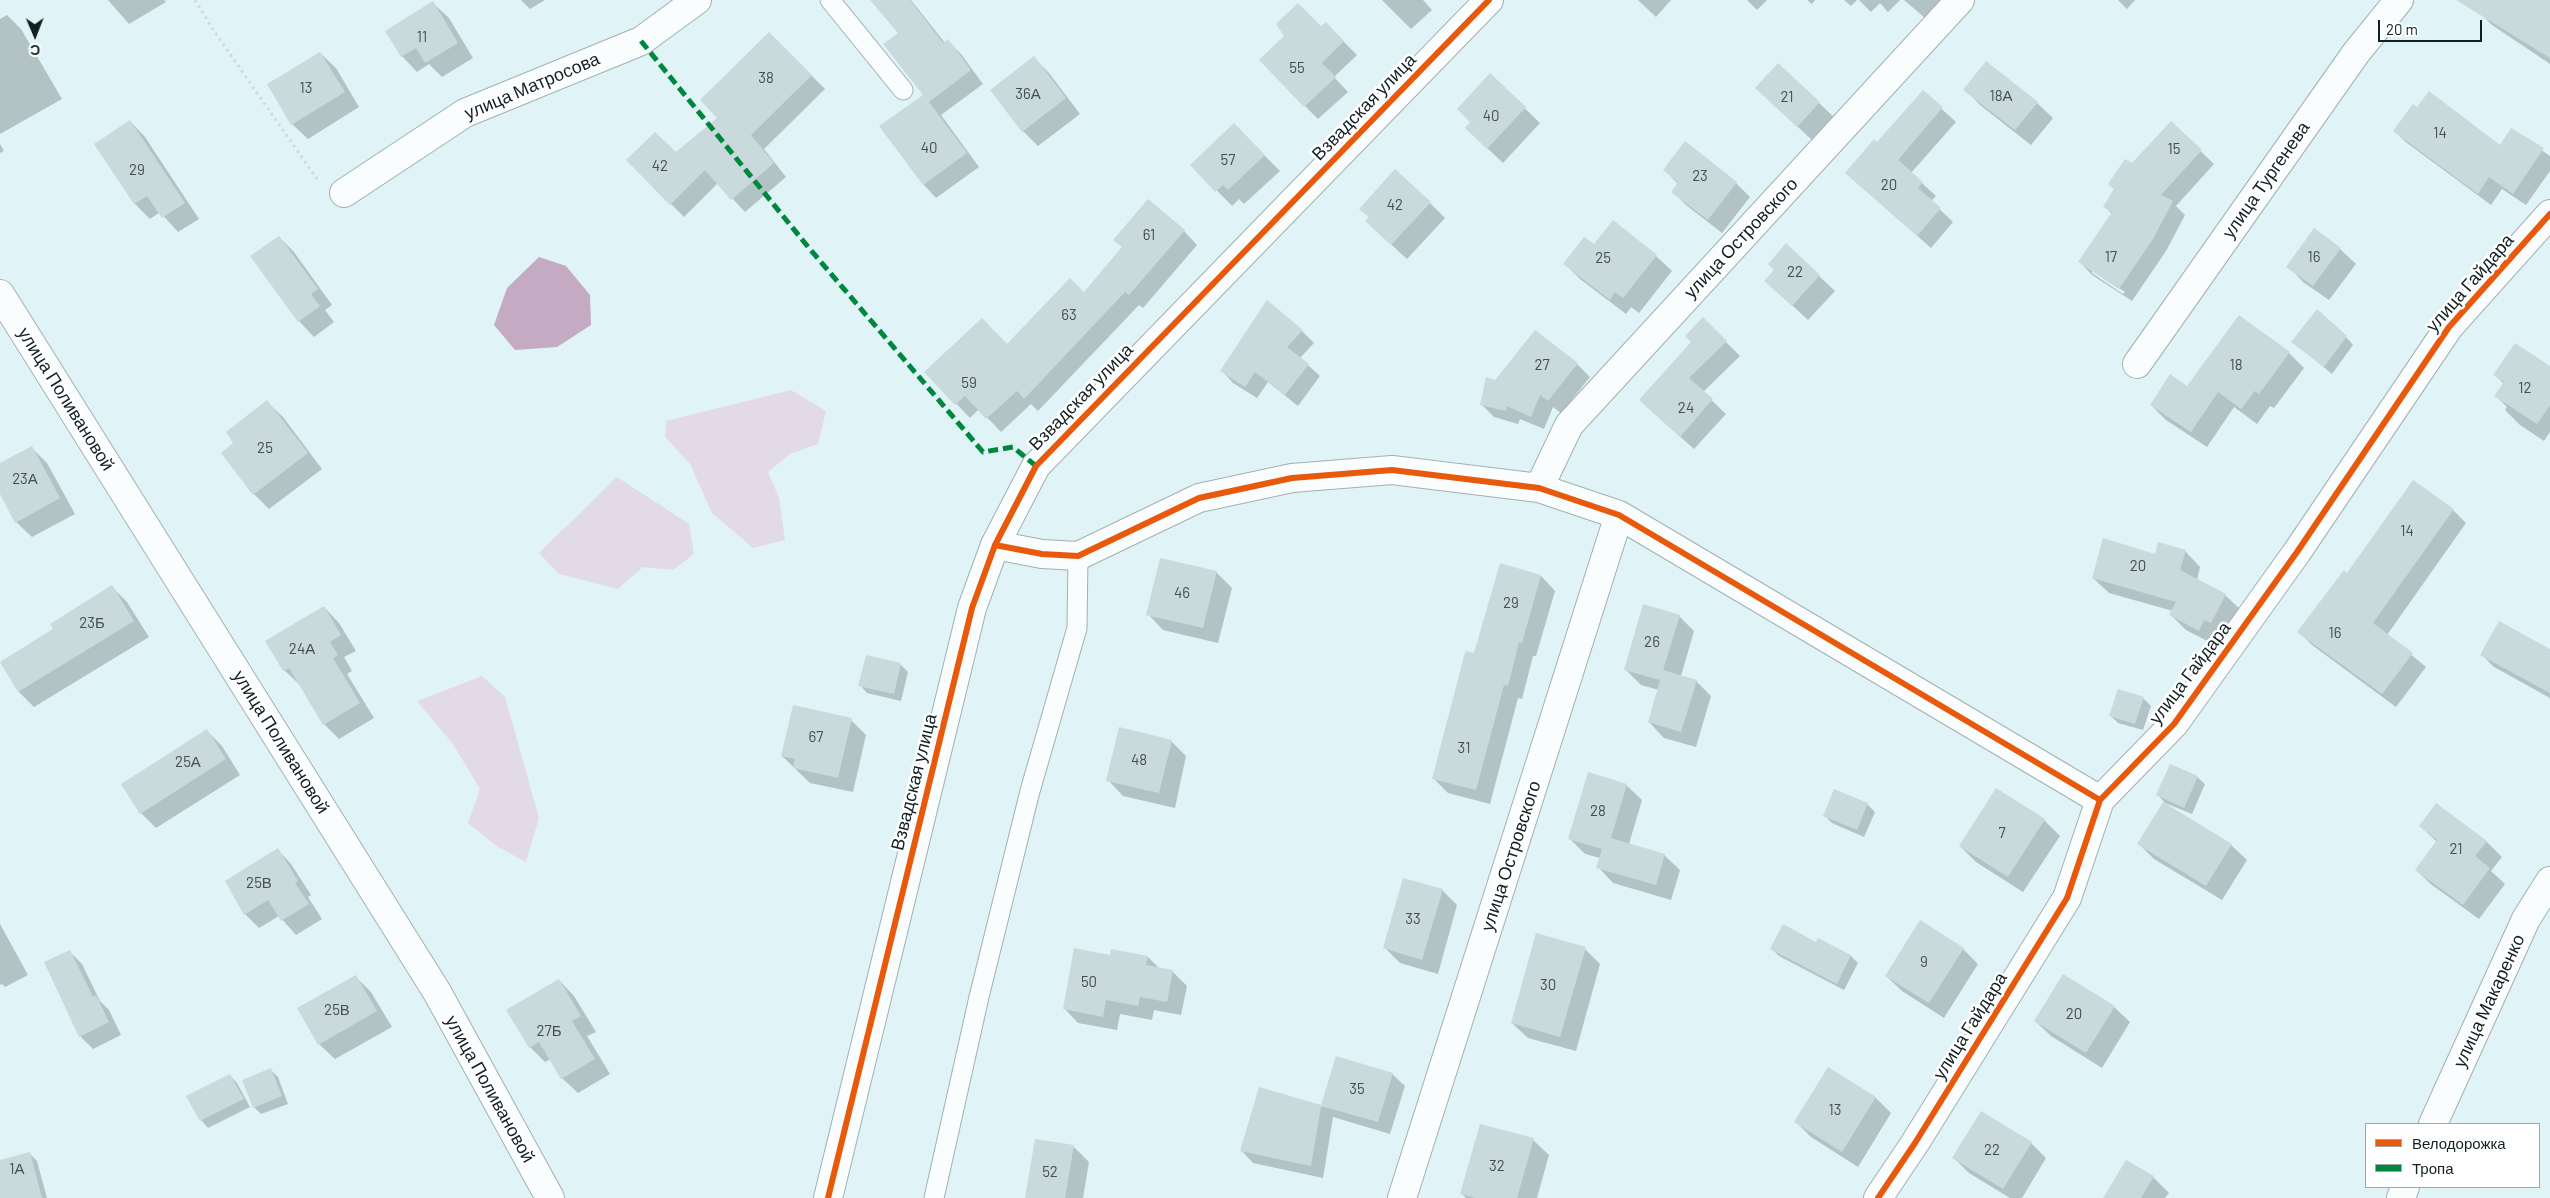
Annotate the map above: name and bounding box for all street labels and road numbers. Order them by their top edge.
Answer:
street label: улица Матросова [461,48,603,124]
street label: Взвадская улица [1308,49,1420,165]
street label: улица Тургенева [2218,118,2314,242]
street label: улица Островского [1680,173,1802,303]
street label: улица Гайдара [2422,230,2518,336]
street label: улица Поливановой [13,323,119,475]
street label: Взвадская улица [1025,339,1137,455]
street label: улица Гайдара [2145,618,2235,728]
street label: улица Поливановой [228,666,334,818]
street label: Взвадская улица [887,711,941,853]
street label: улица Островского [1476,778,1546,934]
street label: улица Макаренко [2449,931,2529,1071]
street label: улица Гайдара [1928,968,2012,1084]
street label: улица Поливановой [441,1012,539,1166]

